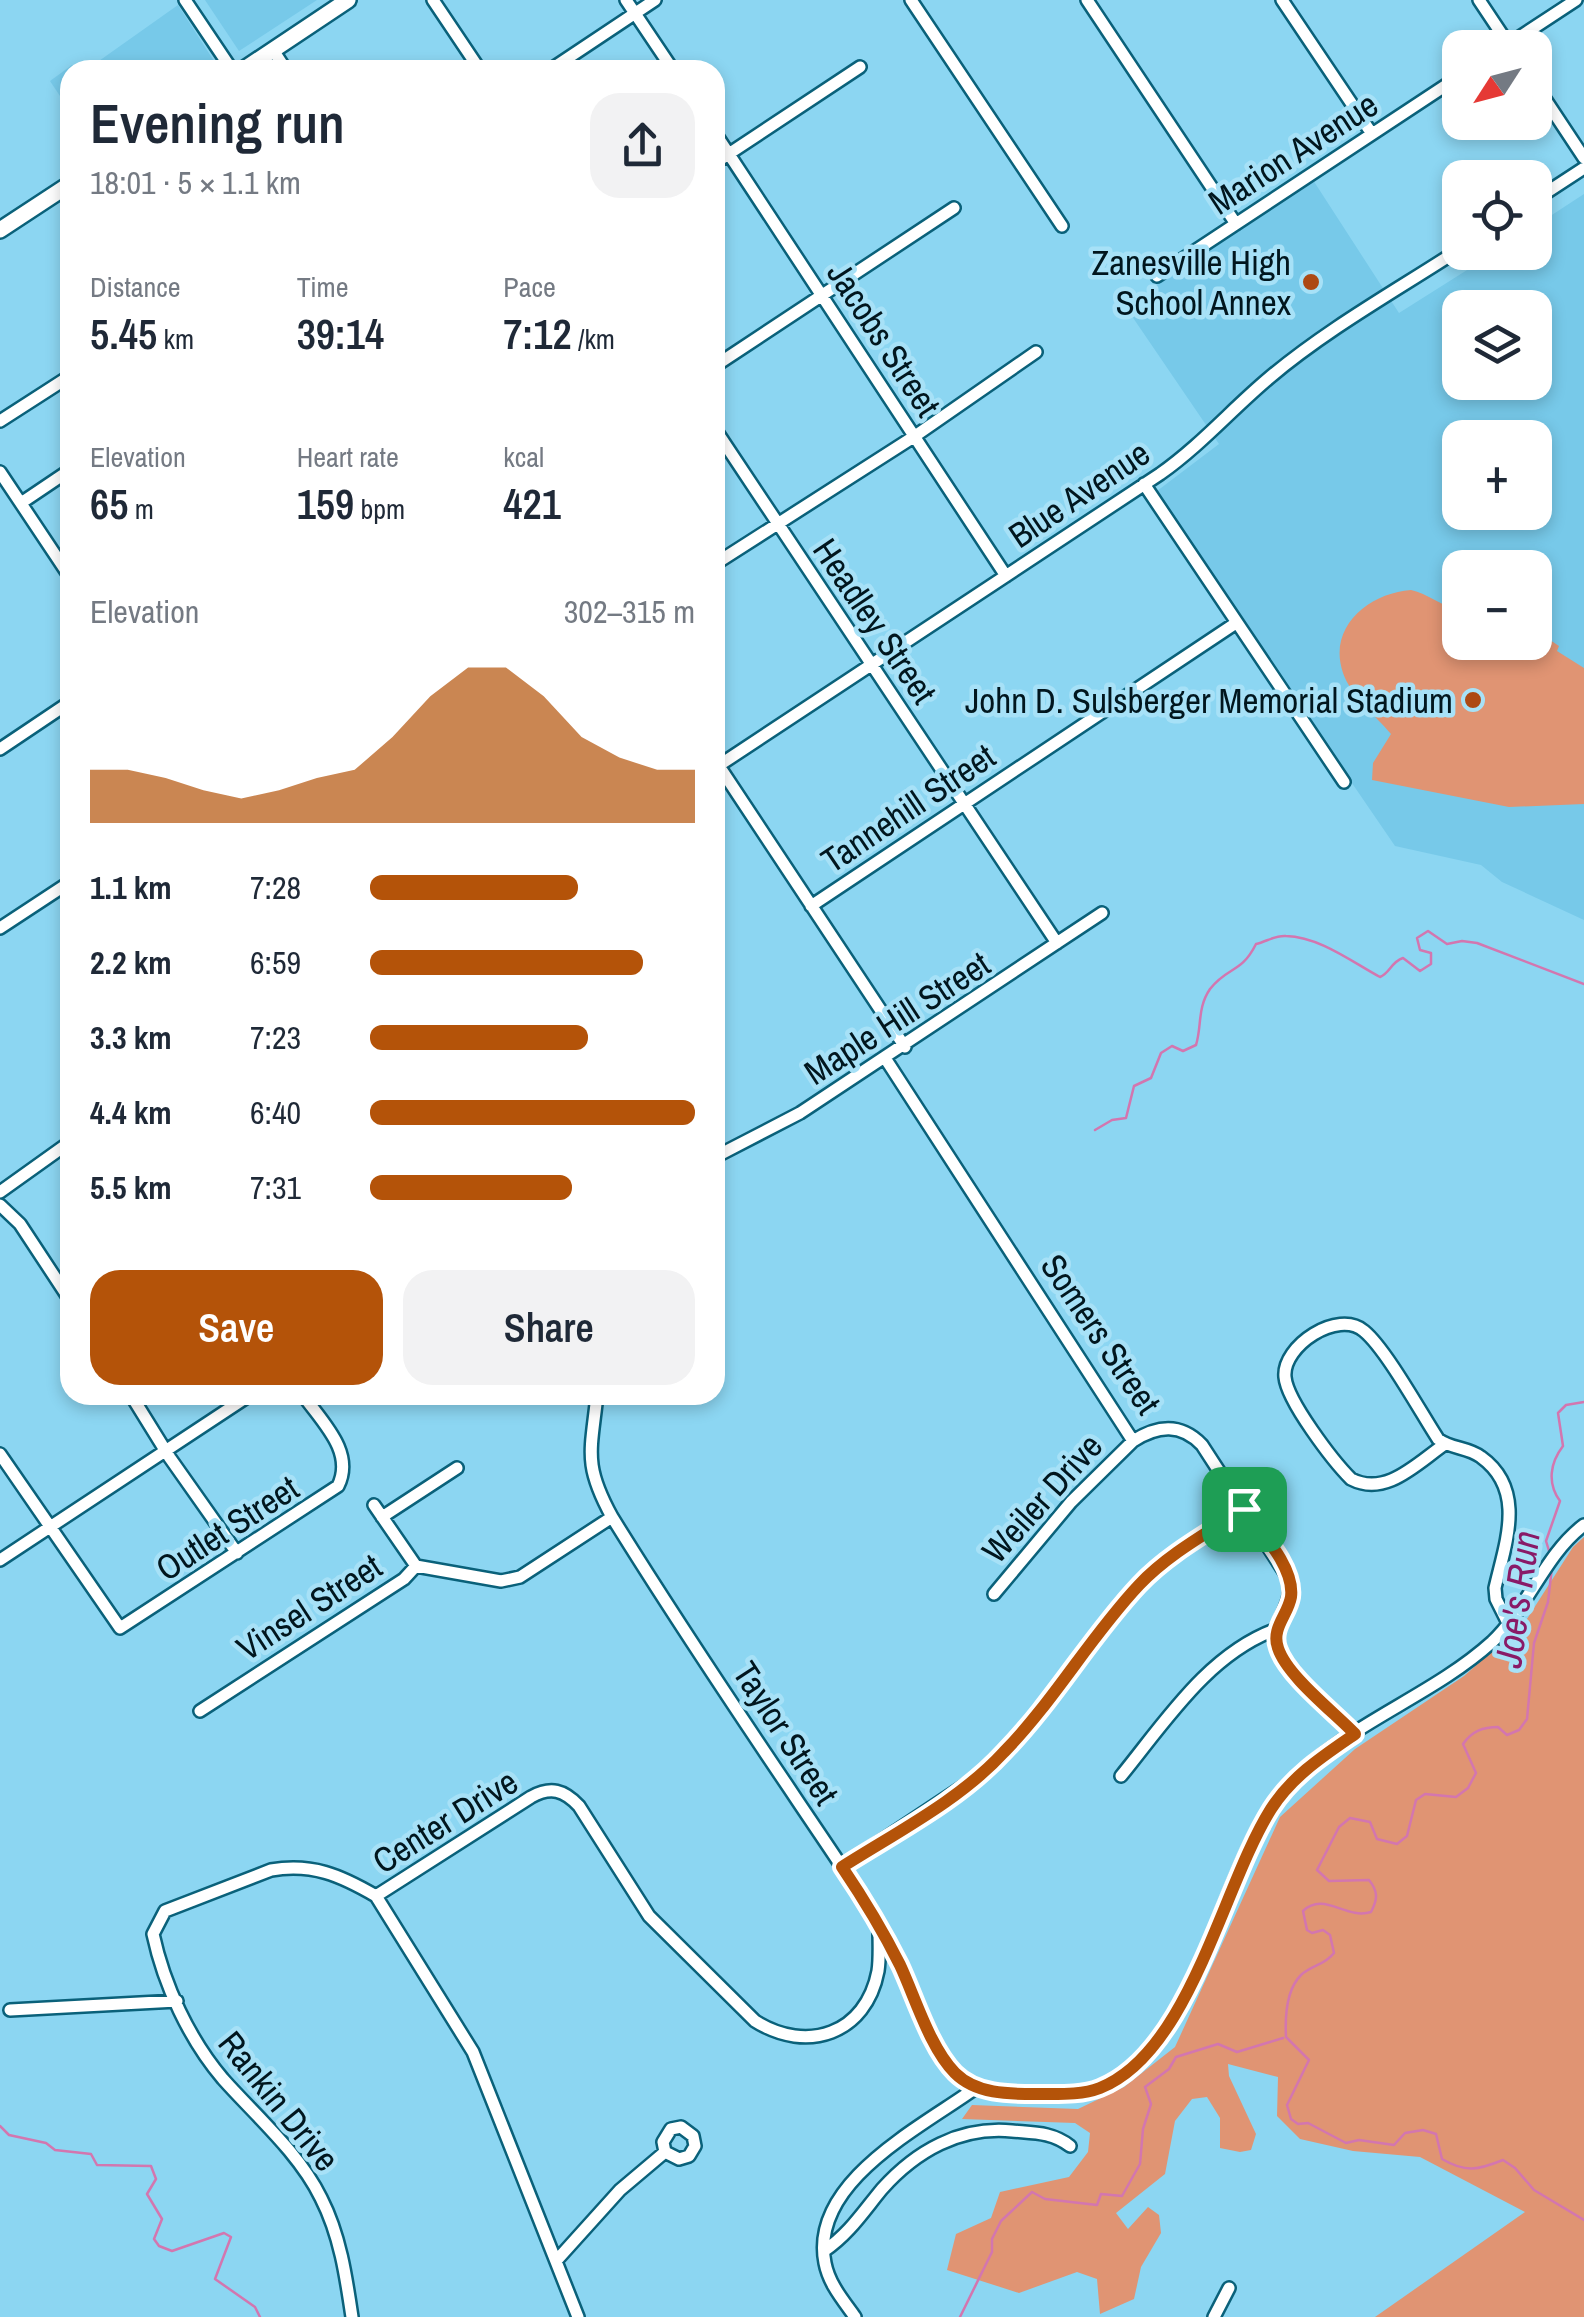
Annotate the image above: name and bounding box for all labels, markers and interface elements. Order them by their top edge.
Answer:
north arrow [1442,30,1552,140]
map controls [1442,30,1552,660]
street label: Marion Avenue [1199,81,1387,225]
text: Evening run [90,86,345,160]
button: share [590,93,695,198]
button: locate [1442,160,1552,270]
text: 18:01 · 5 × 1.1 km [90,161,301,204]
place label: Zanesville High School Annex [1092,239,1292,326]
street label: Jacobs Street [816,253,952,425]
text: Distance [90,268,181,306]
text: Time [297,268,348,306]
text: Pace [503,268,556,306]
marker: Zanesville High School Annex [1300,271,1322,293]
button: layers [1442,290,1552,400]
text: 5.45 [90,306,157,362]
text: 39:14 [297,306,384,362]
text: 7:12 [503,306,572,362]
text: km [157,320,194,358]
text: /km [572,320,615,358]
button: + [1442,420,1552,530]
street label: Blue Avenue [999,430,1159,558]
text: Elevation [90,438,186,476]
text: Heart rate [297,438,399,476]
text: kcal [503,438,544,476]
text: 65 [90,476,128,532]
text: 159 [297,476,354,532]
text: 421 [503,476,561,532]
text: m [128,490,154,528]
text: bpm [354,490,405,528]
street label: Headley Street [802,529,948,713]
button: − [1442,550,1552,660]
text: Elevation [90,590,199,633]
text: 302–315 m [564,590,695,633]
place label: John D. Sulsberger Memorial Stadium [965,677,1453,724]
marker: John D. Sulsberger Memorial Stadium [1462,689,1484,711]
street label: Tannehill Street [812,733,1004,883]
text: 1.1 km [90,866,172,909]
text: 7:28 [250,866,301,909]
text: 2.2 km [90,941,172,984]
text: 6:59 [250,941,301,984]
street label: Maple Hill Street [795,941,999,1095]
text: 3.3 km [90,1016,172,1059]
text: 7:23 [250,1016,301,1059]
text: 4.4 km [90,1091,172,1134]
text: 6:40 [250,1091,301,1134]
text: 5.5 km [90,1166,172,1209]
text: 7:31 [250,1166,301,1209]
street label: Somers Street [1030,1245,1172,1423]
button: Save [90,1270,383,1385]
button: Share [403,1270,695,1385]
street label: Weiler Drive [971,1423,1113,1573]
street label: Outlet Street [147,1464,307,1592]
pin [1202,1467,1287,1552]
icon: arrive [1217,1482,1272,1537]
water label: Joe's Run [1482,1527,1552,1672]
street label: Vinsel Street [227,1543,391,1671]
street label: Taylor Street [722,1652,850,1814]
street label: Center Drive [364,1758,526,1884]
street label: Rankin Drive [208,2021,350,2181]

